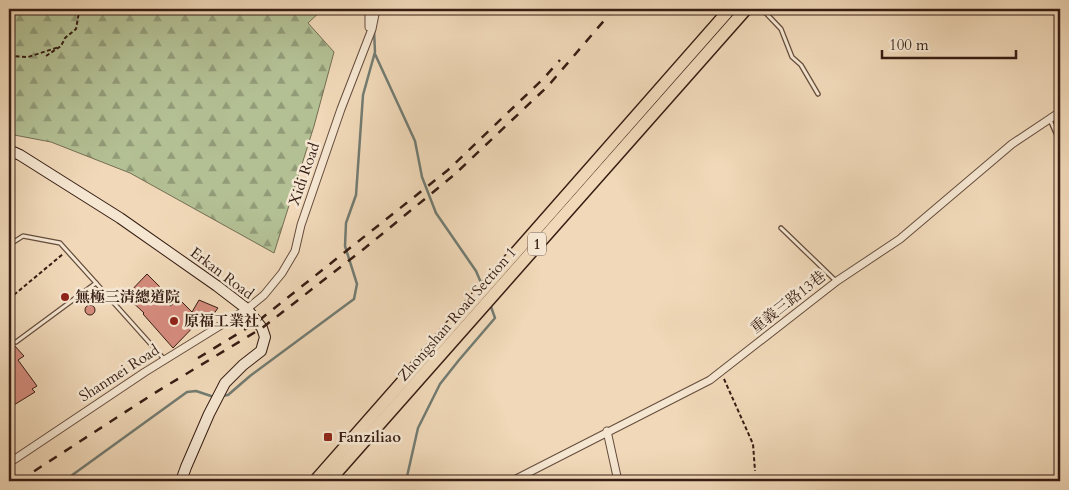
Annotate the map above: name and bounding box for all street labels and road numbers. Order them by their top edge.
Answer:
street label: Xidi Road [284,140,324,208]
road number: 1 [528,232,546,255]
street label: Erkan Road [186,243,258,303]
street label: Zhongshan Road Section 1 [393,243,521,385]
street label: 重義三路13巷 [746,266,830,338]
street label: Shanmei Road [75,340,163,406]

